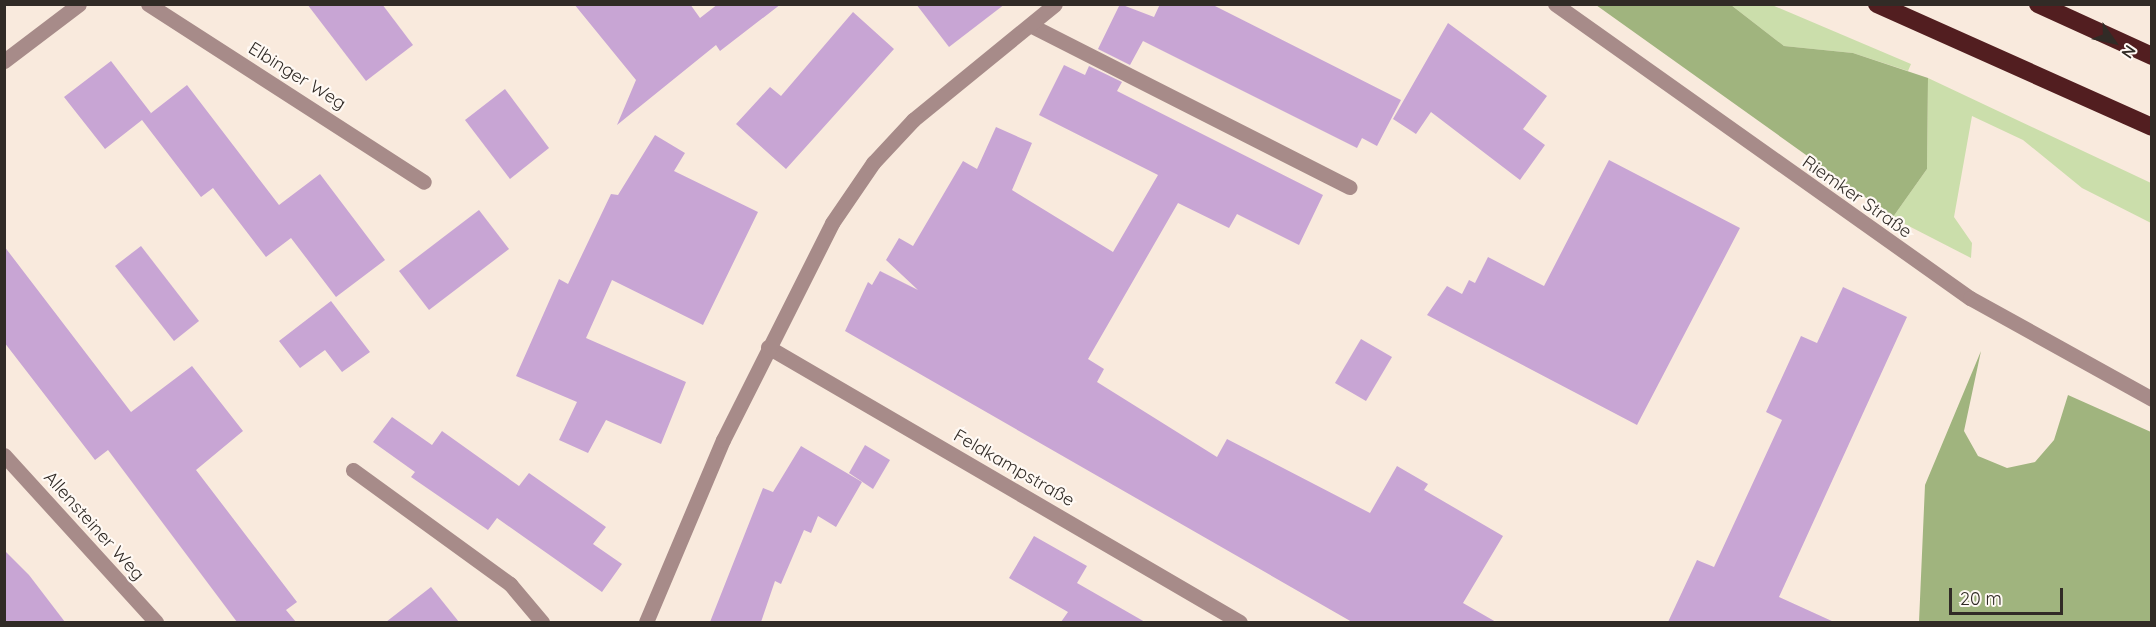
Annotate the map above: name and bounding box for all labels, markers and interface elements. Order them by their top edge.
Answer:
north arrow [2084,12,2144,72]
street label: Elbinger Weg [244,37,350,115]
text: N [2117,42,2141,63]
street label: Riemker Straße [1798,151,1916,243]
street label: Feldkampstraße [950,425,1078,511]
street label: Allensteiner Weg [39,467,149,585]
scale bar [1952,576,2066,614]
text: 20 m [1960,587,2002,610]

